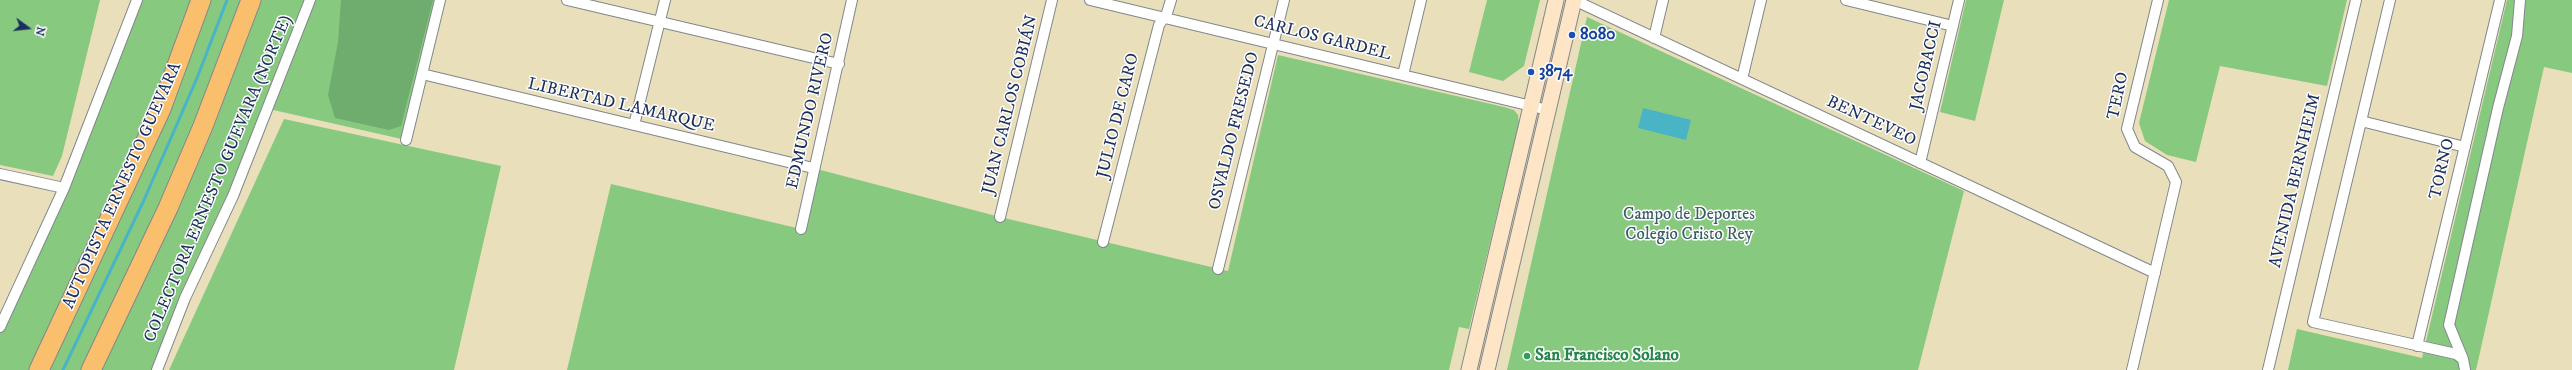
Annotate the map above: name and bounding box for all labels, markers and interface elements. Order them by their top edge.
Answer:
north arrow [8,8,48,48]
street label: COLECTORA ERNESTO GUEVARA (NORTE) [141,12,297,346]
street label: CARLOS GARDEL [1251,12,1393,66]
street label: JUAN CARLOS COBIÁN [979,13,1043,197]
street label: JACOBACCI [1907,19,1947,113]
text: N [32,25,48,37]
place label: 8080 [1580,25,1615,45]
marker: 8080 [1567,30,1577,40]
street label: EDMUNDO RIVERO [783,31,839,191]
street label: OSVALDO FRESEDO [1206,50,1264,212]
street label: JULIO DE CARO [1094,51,1144,181]
street label: AUTOPISTA ERNESTO GUEVARA [59,59,187,313]
place label: 3874 [1539,62,1572,82]
marker: 3874 [1526,67,1536,77]
street label: TERO [2104,70,2134,122]
street label: LIBERTAD LAMARQUE [525,75,717,137]
street label: BENTEVEO [1823,92,1919,152]
street label: AVENIDA BERNHEIM [2266,92,2326,270]
street label: TORNO [2426,137,2460,201]
park label: Campo de Deportes Colegio Cristo Rey [1623,205,1755,245]
place label: San Francisco Solano [1535,346,1679,366]
marker: San Francisco Solano [1522,351,1532,361]

